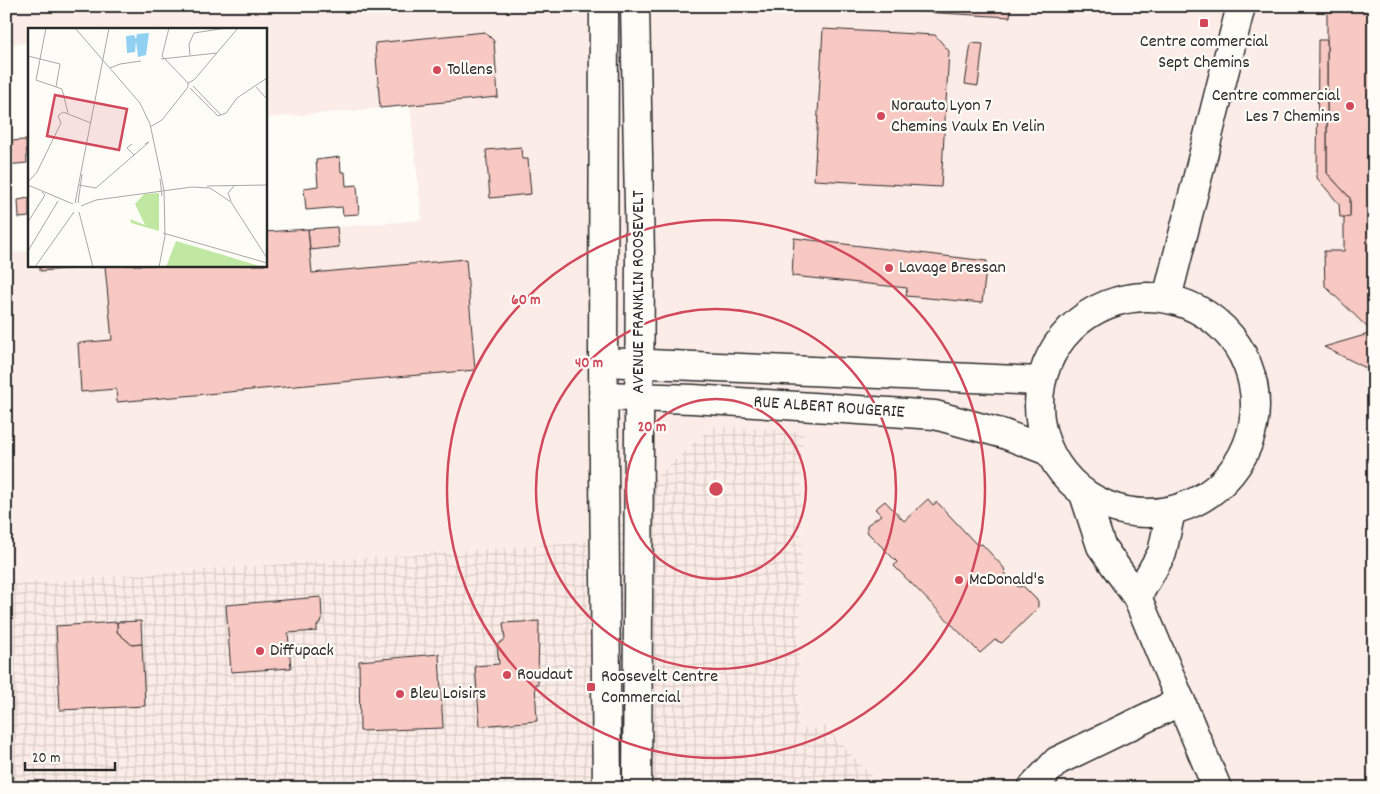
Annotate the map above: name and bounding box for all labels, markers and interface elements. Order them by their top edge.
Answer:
marker: Centre commercial Sept Chemins [1198,17,1210,29]
inset map [28,28,266,266]
place label: Centre commercial Sept Chemins [1140,30,1269,76]
place label: Tollens [447,58,493,83]
marker: Tollens [431,64,443,76]
place label: Centre commercial Les 7 Chemins [1212,84,1341,130]
place label: Norauto Lyon 7 Chemins Vaulx En Velin [891,94,1045,140]
marker: Centre commercial Les 7 Chemins [1344,100,1356,112]
marker: Norauto Lyon 7 Chemins Vaulx En Velin [875,110,887,122]
street label: AVENUE FRANKLIN ROOSEVELT [627,190,652,394]
place label: Lavage Bressan [899,256,1006,281]
marker: Lavage Bressan [883,262,895,274]
text: 60 m [511,290,541,312]
text: 40 m [575,353,603,375]
street label: RUE ALBERT ROUGERIE [753,390,905,426]
text: 20 m [638,417,666,439]
centre of rings [707,480,725,498]
place label: McDonald's [969,568,1045,593]
marker: McDonald's [953,574,965,586]
place label: Diffupack [270,639,334,664]
marker: Diffupack [254,645,266,657]
place label: Roudaut [517,663,573,688]
place label: Roosevelt Centre Commercial [601,665,718,711]
marker: Roudaut [501,669,513,681]
marker: Roosevelt Centre Commercial [585,681,597,693]
place label: Bleu Loisirs [410,682,486,707]
marker: Bleu Loisirs [394,688,406,700]
scale bar [25,739,115,771]
text: 20 m [32,748,60,770]

